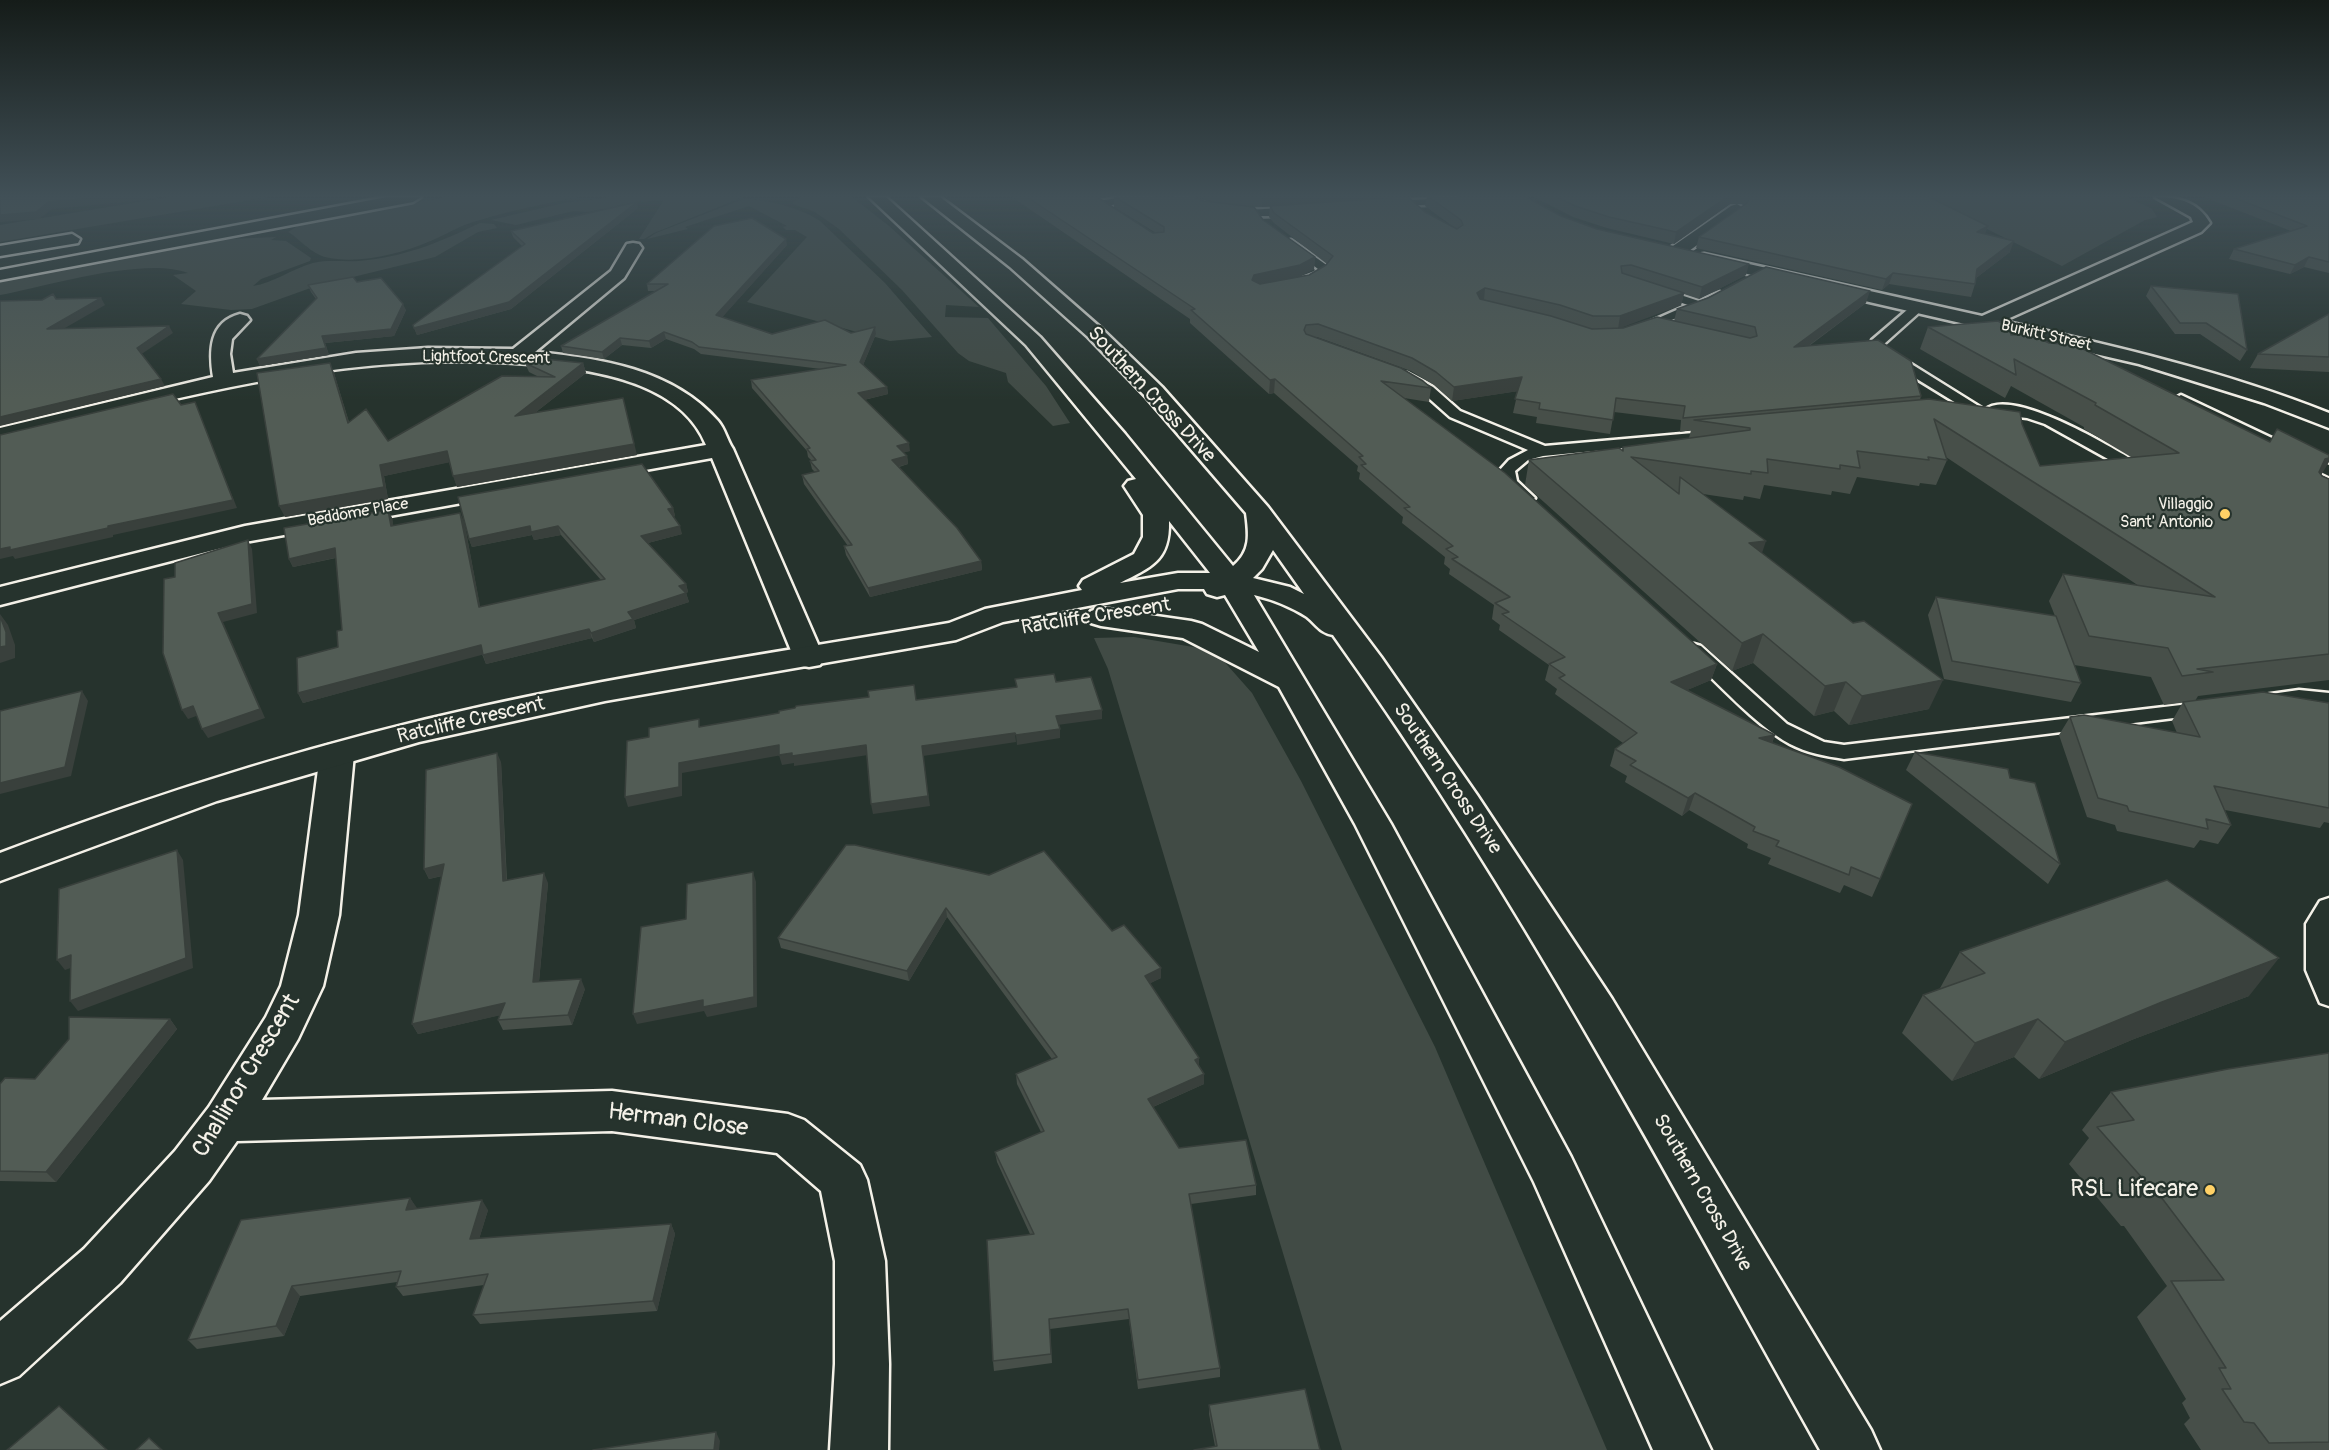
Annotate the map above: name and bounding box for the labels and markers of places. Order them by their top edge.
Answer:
place label: Villaggio Sant' Antonio [2120,495,2213,533]
marker: Villaggio Sant' Antonio [2218,507,2232,521]
place label: RSL Lifecare [2070,1176,2198,1204]
marker: RSL Lifecare [2203,1183,2217,1197]

